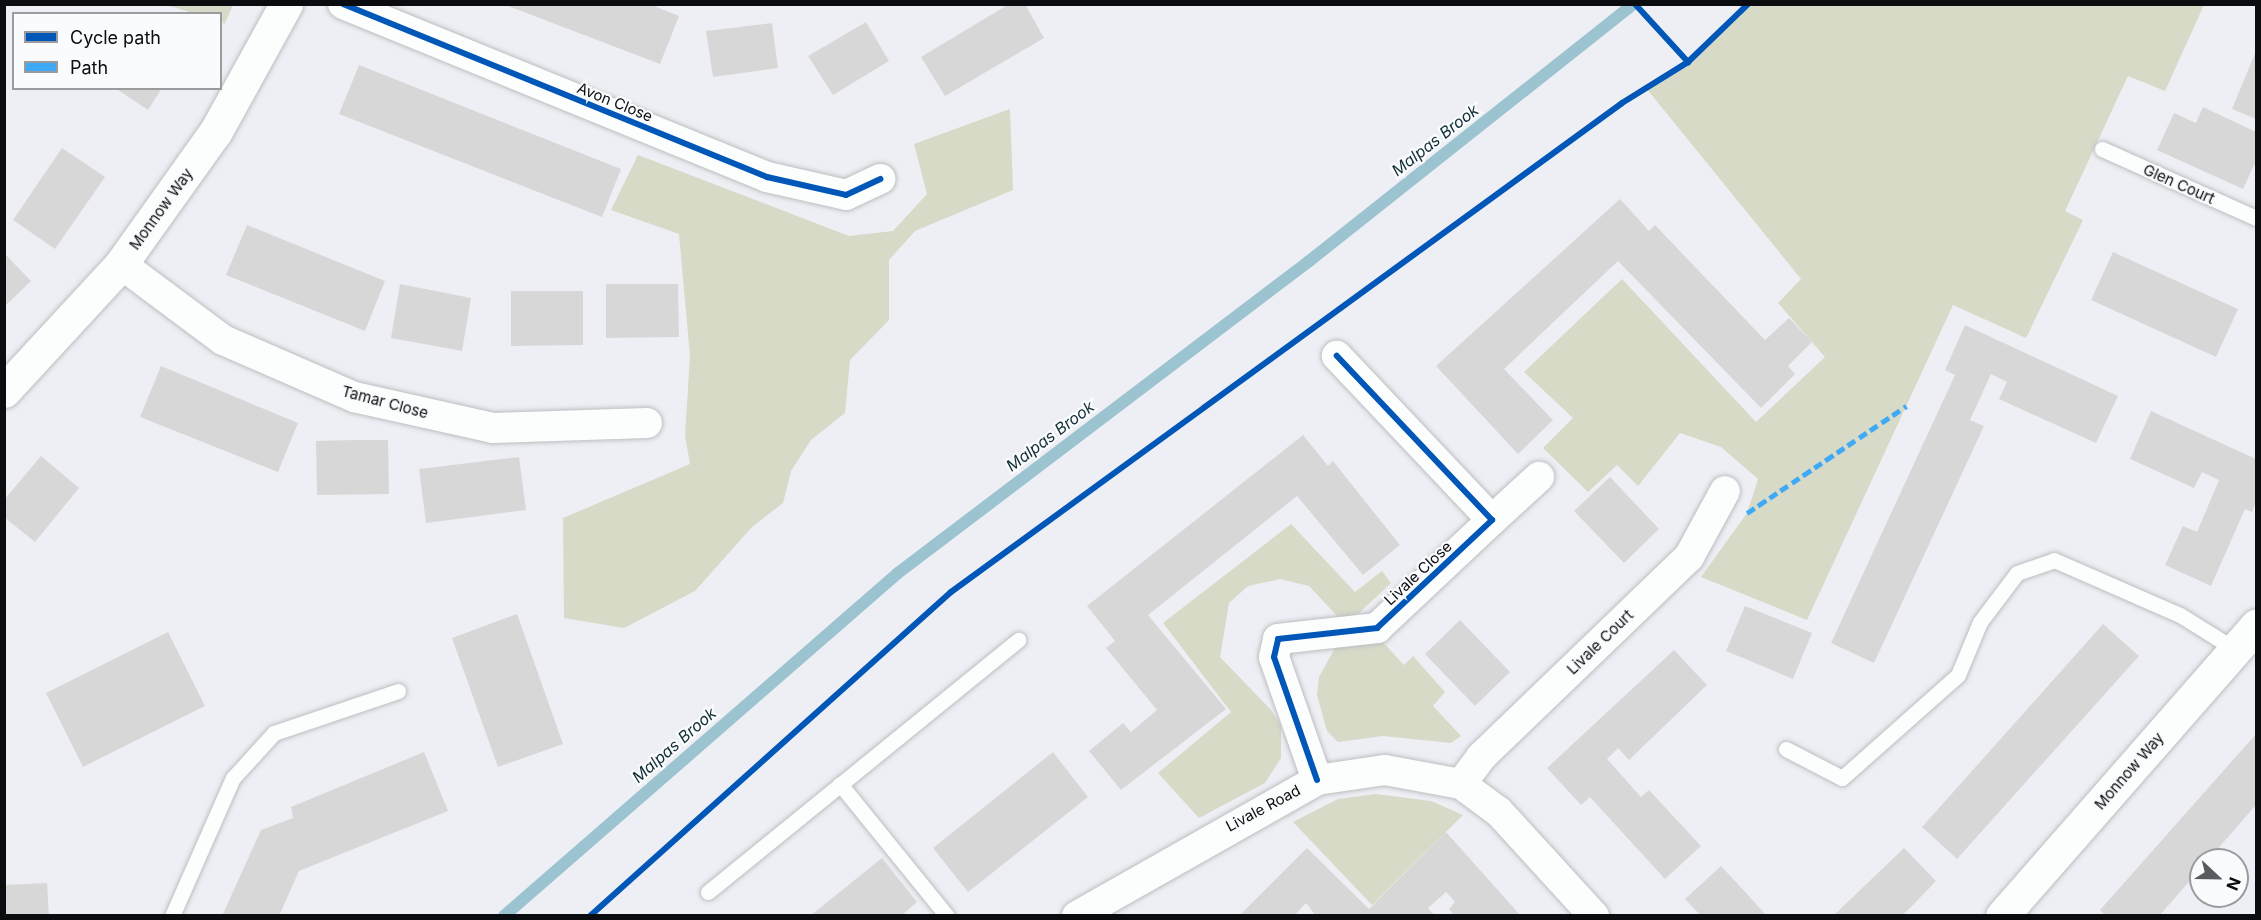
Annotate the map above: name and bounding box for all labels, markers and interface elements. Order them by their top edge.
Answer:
legend [12,12,222,90]
text: Cycle path [70,27,161,48]
text: Path [70,57,108,78]
street label: Avon Close [575,79,655,125]
water label: Malpas Brook [1388,100,1482,180]
street label: Glen Court [2141,160,2217,208]
street label: Monnow Way [125,165,197,253]
street label: Tamar Close [340,382,430,422]
water label: Malpas Brook [1002,397,1098,475]
street label: Livale Close [1381,537,1455,609]
street label: Livale Court [1563,606,1637,678]
water label: Malpas Brook [628,703,720,787]
street label: Monnow Way [2091,729,2167,813]
street label: Livale Road [1223,781,1303,835]
north arrow [2189,848,2249,908]
text: N [2222,875,2245,893]

